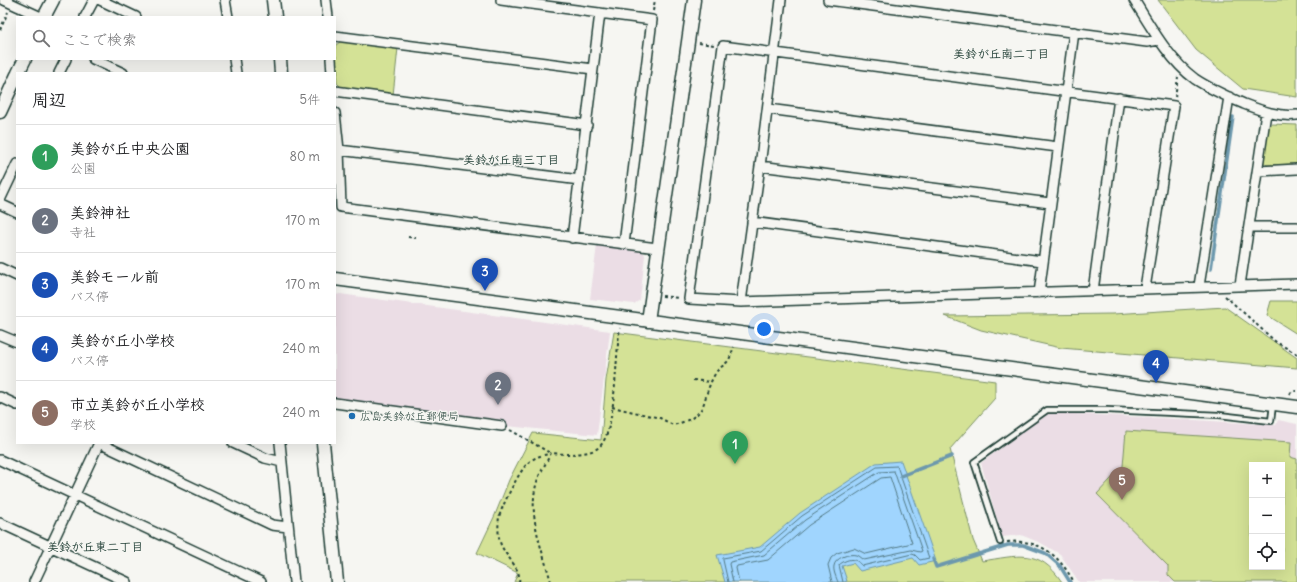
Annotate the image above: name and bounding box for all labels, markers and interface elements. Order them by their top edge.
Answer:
search box [16,16,336,60]
icon: search [30,27,52,49]
text: ここで検索 [62,30,137,49]
district label: 美鈴が丘南二丁目 [953,46,1049,61]
text: 周辺 [32,89,66,111]
text: 5件 [300,91,320,108]
text: 美鈴が丘中央公園 [70,139,190,158]
text: 1 [42,148,48,165]
text: 80 m [289,148,320,165]
district label: 美鈴が丘南三丁目 [463,152,559,167]
text: 公園 [70,160,96,177]
text: 美鈴神社 [70,203,130,222]
text: 2 [41,212,49,229]
text: 170 m [285,212,320,229]
text: 寺社 [70,224,96,241]
pin: 3 [472,258,498,291]
text: 美鈴モール前 [70,267,159,286]
text: 3 [41,276,49,293]
text: 170 m [285,276,320,293]
text: バス停 [70,288,109,305]
your location [754,319,774,339]
text: 美鈴が丘小学校 [70,331,175,350]
text: 4 [41,340,49,357]
text: 240 m [283,340,320,357]
pin: 4 [1143,350,1169,383]
text: バス停 [70,352,109,369]
pin: 2 [485,372,511,405]
text: 市立美鈴が丘小学校 [70,395,205,414]
text: 5 [41,404,49,421]
text: 240 m [283,404,320,421]
place label: 広島美鈴が丘郵便局 [360,409,459,423]
marker: 広島美鈴が丘郵便局 [347,411,357,421]
text: 学校 [70,416,96,433]
pin: 1 [722,431,748,464]
map controls [1249,462,1285,570]
button: + [1249,462,1285,498]
pin: 5 [1109,467,1135,500]
button: − [1249,498,1285,534]
button: locate [1249,534,1285,570]
district label: 美鈴が丘東二丁目 [47,539,143,554]

